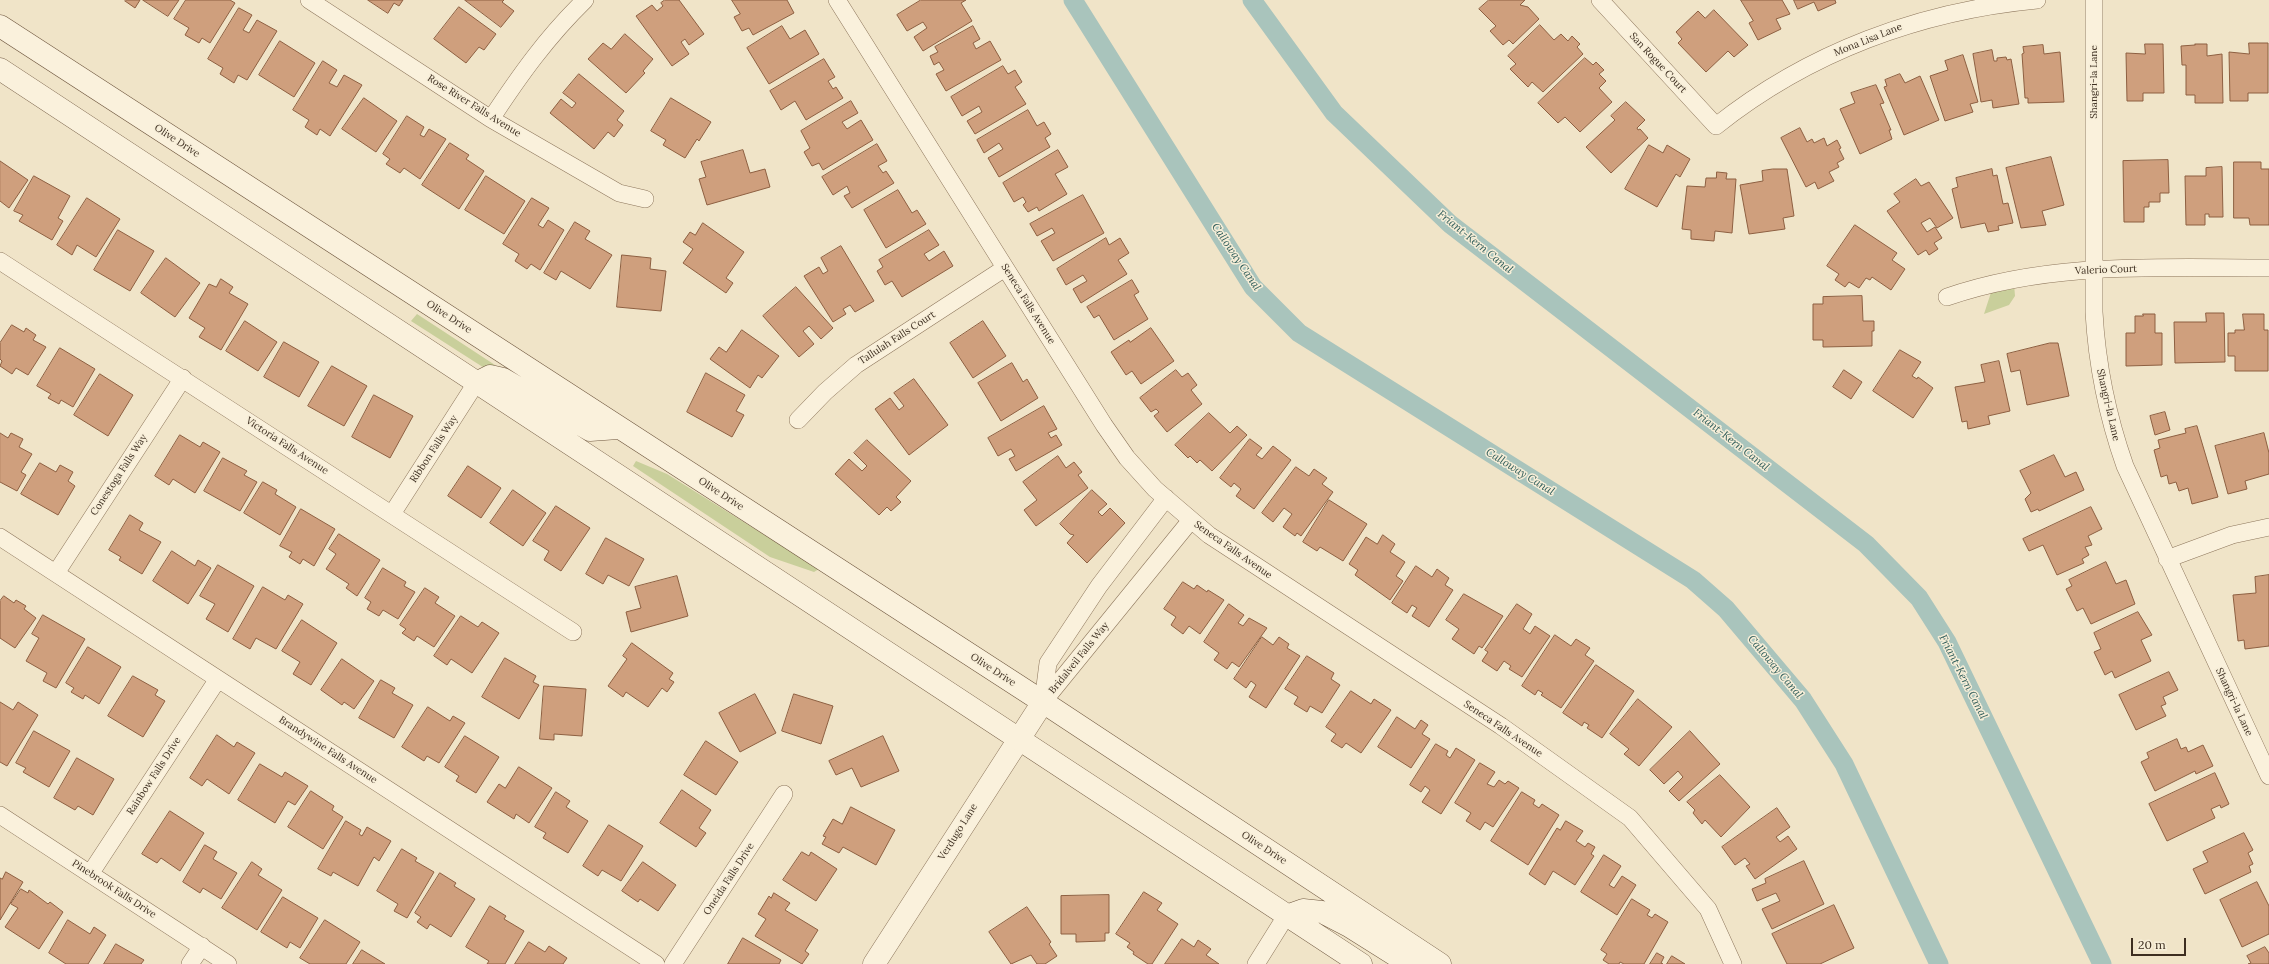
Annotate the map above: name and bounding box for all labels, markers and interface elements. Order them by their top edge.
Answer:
street label: Mona Lisa Lane [1832,21,1904,59]
street label: San Rogue Court [1627,30,1689,96]
street label: Shangri-la Lane [2088,45,2100,119]
street label: Rose River Falls Avenue [425,72,523,140]
street label: Olive Drive [152,122,202,160]
water label: Friant-Kern Canal [1435,208,1515,276]
water label: Calloway Canal [1209,221,1263,293]
street label: Seneca Falls Avenue [998,262,1058,346]
street label: Valerio Court [2075,263,2137,277]
street label: Olive Drive [424,298,474,336]
street label: Tallulah Falls Court [856,309,938,367]
street label: Shangri-la Lane [2094,368,2122,442]
water label: Friant-Kern Canal [1690,406,1772,474]
street label: Ribbon Falls Way [408,413,460,485]
street label: Victoria Falls Avenue [243,415,331,477]
street label: Conestoga Falls Way [88,432,150,518]
water label: Calloway Canal [1483,446,1557,498]
street label: Olive Drive [696,475,746,513]
street label: Seneca Falls Avenue [1192,519,1274,581]
street label: Bridalveil Falls Way [1046,620,1112,696]
water label: Calloway Canal [1745,633,1805,701]
water label: Friant-Kern Canal [1936,633,1990,721]
street label: Olive Drive [968,651,1018,689]
street label: Shangri-la Lane [2213,666,2255,738]
street label: Seneca Falls Avenue [1461,698,1545,760]
street label: Brandywine Falls Avenue [277,714,379,786]
street label: Rainbow Falls Drive [124,735,184,817]
street label: Verdugo Lane [936,802,980,862]
street label: Olive Drive [1239,829,1289,867]
street label: Oneida Falls Drive [701,841,757,917]
street label: Pinebrook Falls Drive [70,857,158,921]
scale bar [2133,930,2188,956]
text: 20 m [2138,937,2166,952]

